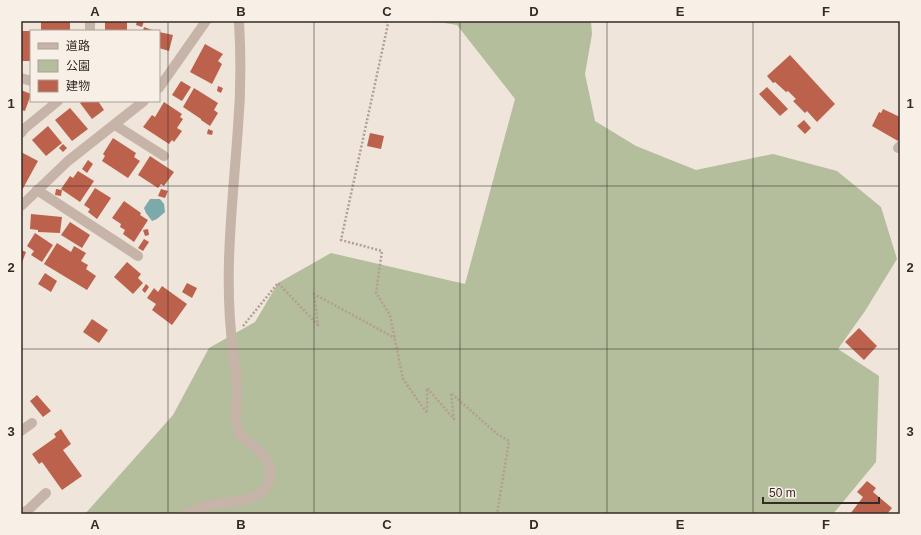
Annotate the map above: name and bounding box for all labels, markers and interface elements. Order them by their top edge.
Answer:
text: A [90,4,100,19]
text: B [236,4,246,19]
text: C [382,4,392,19]
text: D [529,4,539,19]
text: E [676,4,685,19]
text: F [822,4,830,19]
legend [30,30,160,102]
text: 道路 [66,39,90,53]
text: 公園 [66,59,90,73]
text: 建物 [66,79,90,93]
text: 1 [7,96,15,111]
text: 1 [906,96,914,111]
text: 2 [7,260,15,275]
text: 2 [906,260,914,275]
text: 3 [7,424,15,439]
text: 3 [906,424,914,439]
scale bar [763,479,879,505]
text: 50 m [769,486,796,500]
text: A [90,517,100,532]
text: B [236,517,246,532]
text: C [382,517,392,532]
text: D [529,517,539,532]
text: E [676,517,685,532]
text: F [822,517,830,532]

